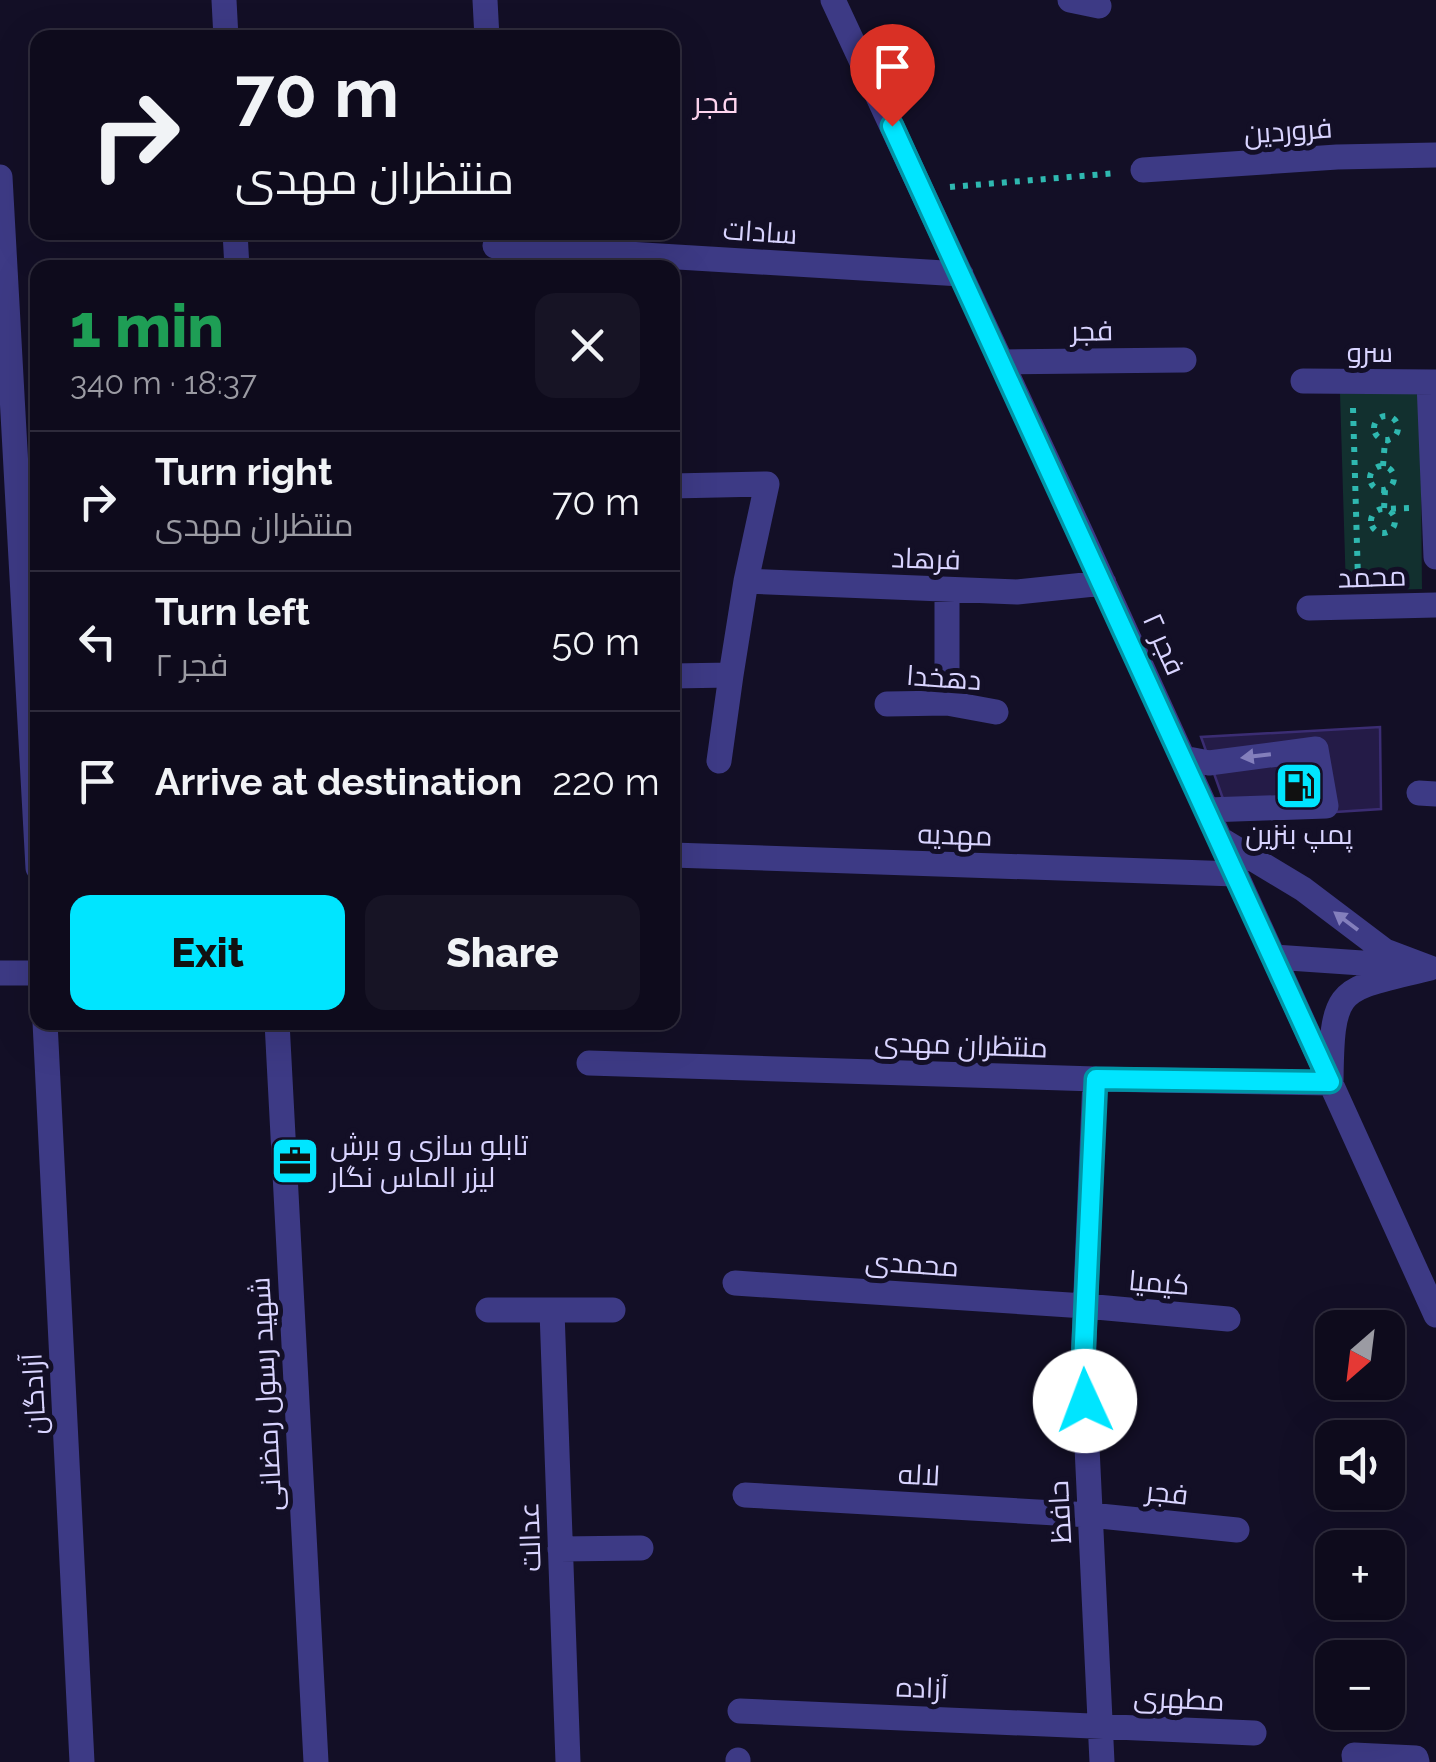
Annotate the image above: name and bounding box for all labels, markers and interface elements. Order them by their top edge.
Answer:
pin [850,24,935,127]
icon: arrive [865,39,920,94]
text: 70 m [235,51,399,133]
icon: right [70,70,200,200]
district label: فجر [691,85,739,120]
street label: فروردین [1243,111,1333,151]
text: منتظران مهدی [235,152,514,205]
street label: سادات [722,213,798,251]
text: 1 min [70,291,224,361]
button: close [535,293,640,398]
street label: فجر [1069,314,1113,348]
street label: سرو [1347,336,1393,369]
text: 340 m · 18:37 [70,364,257,401]
text: Turn right [155,449,332,494]
icon: right [70,474,125,529]
text: 70 m [552,479,640,524]
text: منتظران مهدی [155,506,353,543]
street label: فرهاد [891,541,961,577]
street label: محمد [1337,559,1407,595]
text: Turn left [155,589,310,634]
street label: فجر ۲ [1136,608,1192,680]
icon: left [70,614,125,669]
text: 50 m [551,619,640,664]
text: فجر ۲ [155,646,228,683]
street label: دهخدا [905,659,983,697]
one-way arrow [1240,749,1272,765]
icon: arrive [70,754,125,809]
text: Arrive at destination [155,759,522,804]
text: 220 m [552,759,660,804]
fuel station icon: پمپ بنزین [1273,760,1325,812]
street label: مهدیه [917,817,993,853]
place label: پمپ بنزین [1245,818,1353,853]
button: Exit [70,895,345,1010]
button: Share [365,895,640,1010]
one-way arrow [1333,912,1359,932]
street label: منتظران مهدی [874,1025,1048,1065]
place label: تابلو سازی و برش لیزر الماس نگار [328,1129,529,1194]
office icon: تابلو سازی و برش لیزر الماس نگار [269,1135,321,1187]
street label: محمدی [864,1244,960,1284]
street label: کیمیا [1127,1264,1191,1302]
street label: شهید رسول رمضانی [243,1276,289,1512]
north arrow [1315,1310,1405,1400]
map controls [1315,1310,1405,1730]
position arrow [1033,1349,1137,1453]
street label: آزادگان [15,1352,53,1436]
button: sound [1315,1420,1405,1510]
street label: لاله [897,1457,941,1493]
street label: فجر [1142,1474,1190,1512]
street label: حافظ [1042,1480,1078,1544]
street label: عدالت [512,1502,548,1572]
button: + [1315,1530,1405,1620]
button: − [1315,1640,1405,1730]
street label: آزاده [895,1671,949,1705]
street label: مطهری [1133,1680,1225,1718]

